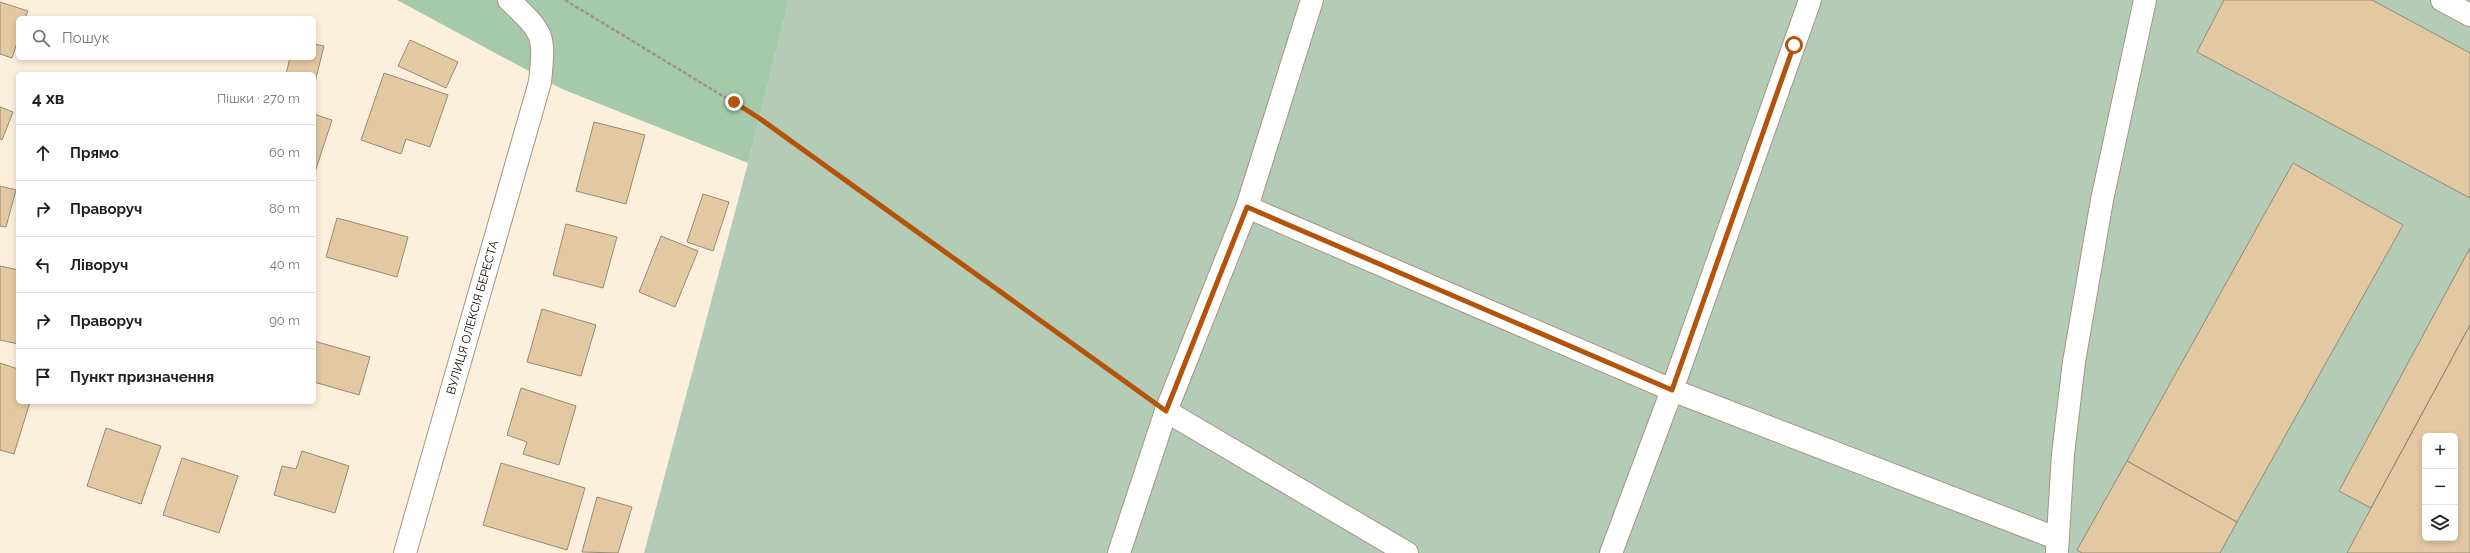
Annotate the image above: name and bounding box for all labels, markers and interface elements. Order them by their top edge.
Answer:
search box [16,16,316,60]
icon: search [30,27,52,49]
text: Пошук [62,29,110,47]
route start [1785,36,1803,54]
text: 4 хв [32,88,64,108]
text: Пішки · 270 m [217,91,300,106]
route end [725,93,743,111]
icon: ahead [32,142,54,164]
text: Прямо [70,144,119,162]
text: 60 m [269,145,300,160]
icon: right [32,198,54,220]
text: Праворуч [70,200,142,218]
text: 80 m [269,201,300,216]
street label: ВУЛИЦЯ ОЛЕКСІЯ БЕРЕСТА [444,239,501,396]
icon: left [32,254,54,276]
text: Ліворуч [70,256,128,274]
text: 40 m [270,257,300,272]
icon: right [32,310,54,332]
text: Праворуч [70,312,142,330]
text: 90 m [269,313,300,328]
icon: arrive [32,366,54,388]
text: Пункт призначення [70,368,214,386]
map controls [2422,433,2458,541]
button: + [2422,433,2458,469]
button: − [2422,469,2458,505]
button: layers [2422,505,2458,541]

